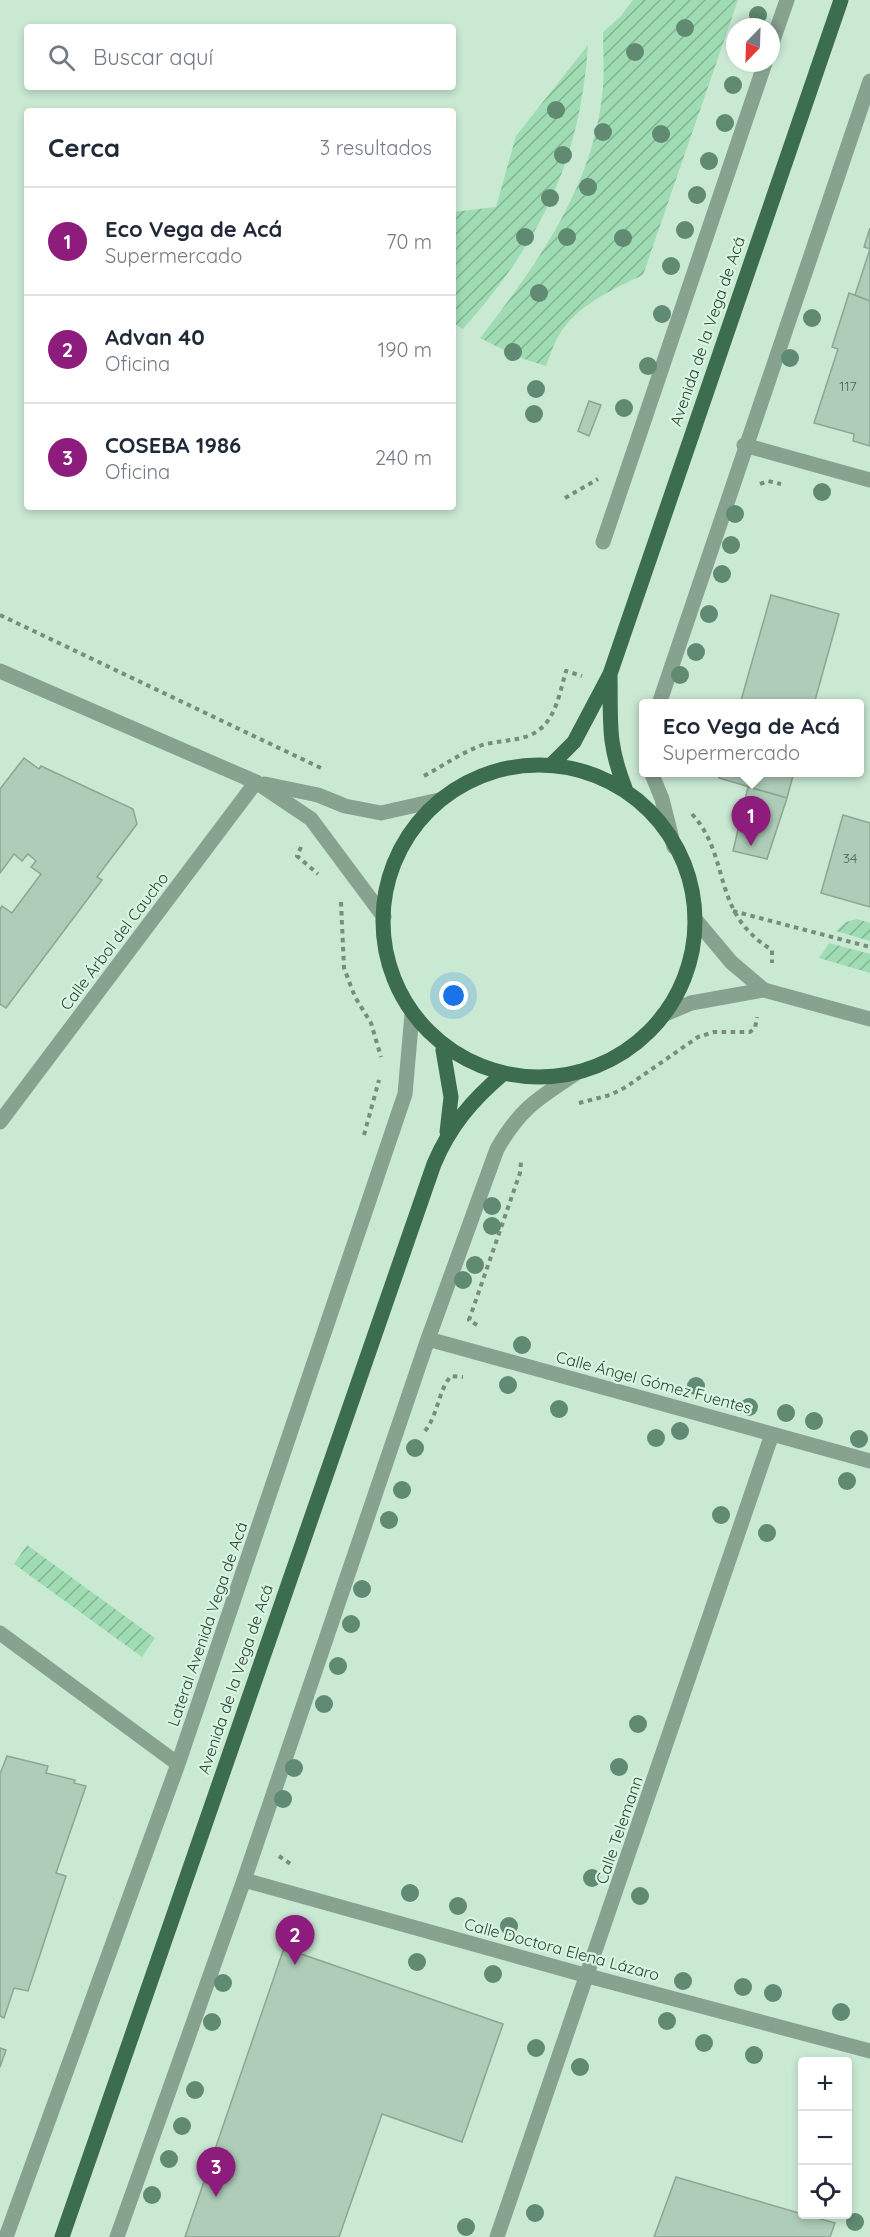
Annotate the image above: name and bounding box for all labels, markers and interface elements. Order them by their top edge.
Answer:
north arrow [726,18,780,72]
search box [24,24,456,90]
icon: search [45,41,78,74]
text: Buscar aquí [93,43,213,71]
text: Cerca [48,131,120,164]
text: 3 resultados [320,135,432,160]
text: Eco Vega de Acá [105,215,282,243]
text: 1 [64,229,71,254]
text: 70 m [386,229,432,254]
street label: Avenida de la Vega de Acá [665,234,749,428]
text: Supermercado [105,243,242,268]
text: Advan 40 [105,323,205,351]
text: 2 [62,337,73,362]
text: 190 m [378,337,432,362]
text: Oficina [105,351,170,376]
house number: 117 [839,377,857,395]
text: COSEBA 1986 [105,431,241,459]
text: 3 [62,445,73,470]
text: 240 m [375,445,432,470]
text: Oficina [105,459,170,484]
popup [639,699,864,777]
text: Eco Vega de Acá [663,712,840,740]
text: Supermercado [663,740,800,765]
pin: 1 [732,796,771,846]
house number: 34 [843,849,857,867]
street label: Calle Árbol del Caucho [56,868,172,1014]
your location [439,981,468,1010]
street label: Calle Ángel Gómez Fuentes [554,1346,754,1418]
street label: Lateral Avenida Vega de Acá [163,1519,251,1729]
street label: Avenida de la Vega de Acá [193,1582,277,1776]
street label: Calle Telemann [591,1773,647,1887]
street label: Calle Doctora Elena Lázaro [462,1913,662,1985]
pin: 2 [276,1916,314,1965]
map controls [798,2057,852,2219]
button: + [798,2057,852,2111]
button: − [798,2111,852,2165]
pin: 3 [196,2148,236,2197]
button: locate [798,2165,852,2219]

